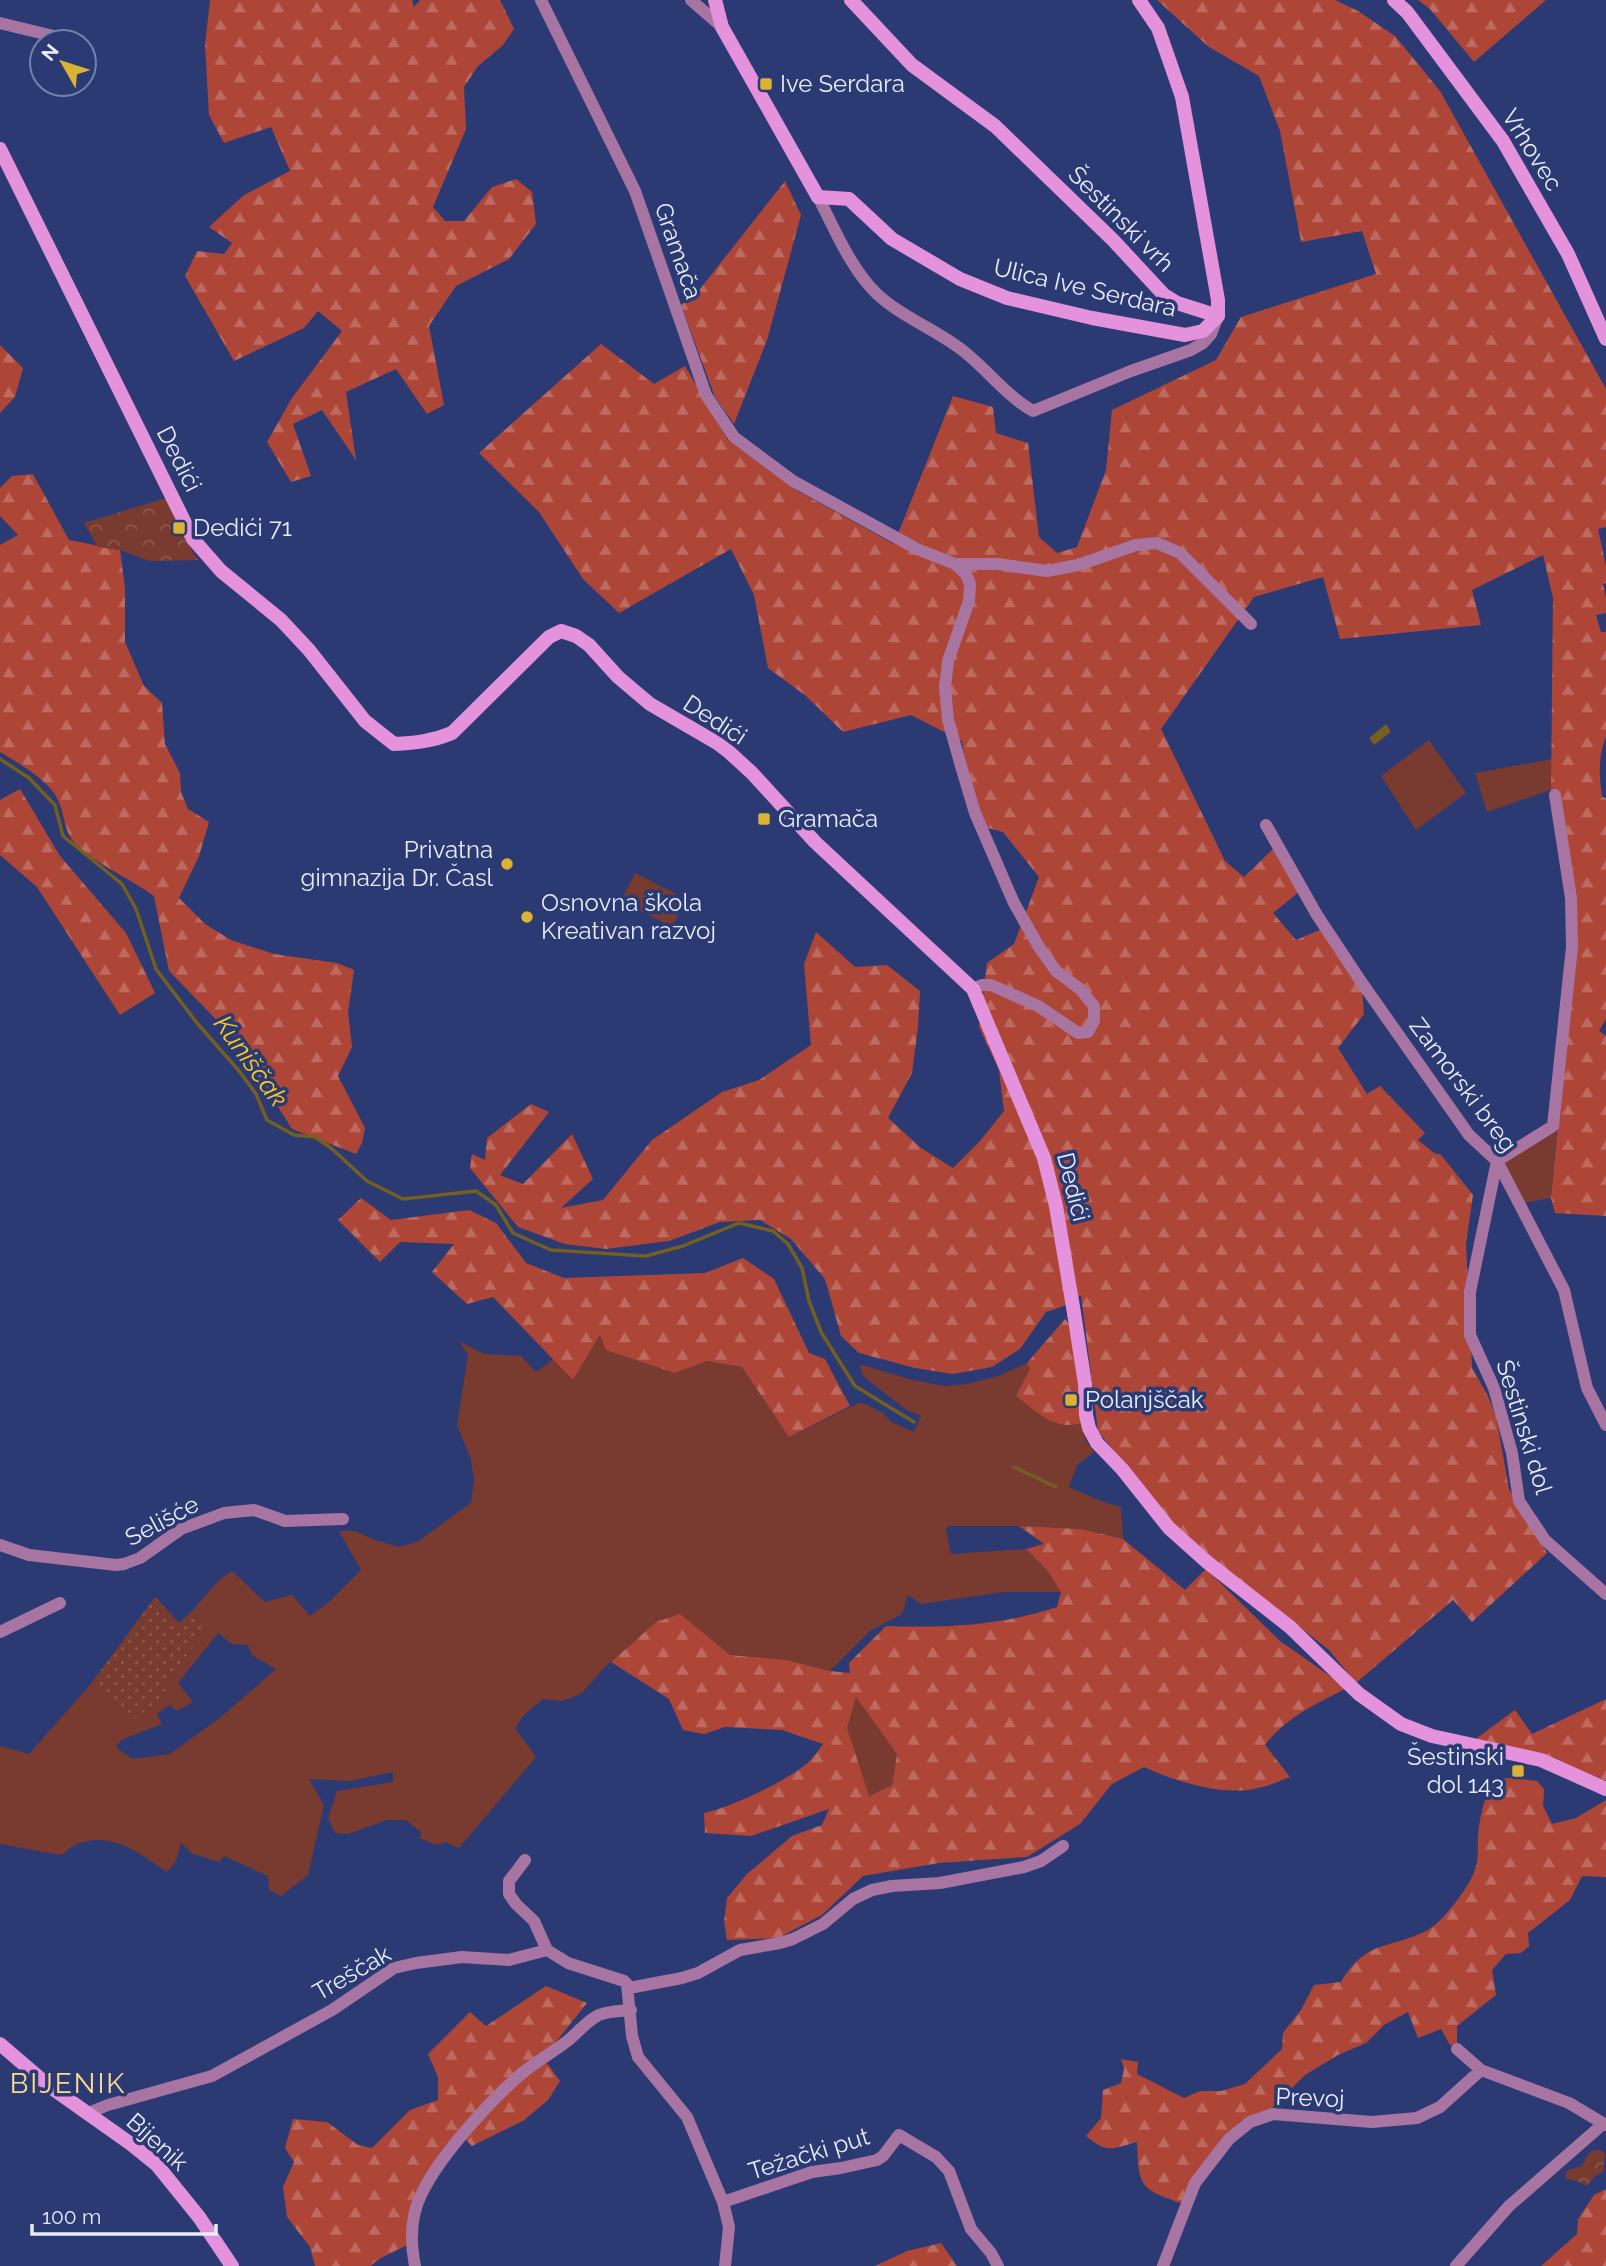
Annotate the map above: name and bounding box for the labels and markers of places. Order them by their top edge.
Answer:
place label: Ive Serdara [780,69,905,98]
marker: Ive Serdara [758,76,774,92]
place label: Dedići 71 [193,513,292,542]
marker: Dedići 71 [171,520,187,536]
place label: Gramača [778,804,878,833]
marker: Gramača [756,811,772,827]
place label: Privatna gimnazija Dr. Časl [301,835,493,892]
marker: Privatna gimnazija Dr. Časl [499,856,515,872]
place label: Osnovna škola Kreativan razvoj [541,888,716,945]
marker: Osnovna škola Kreativan razvoj [519,909,535,925]
place label: Polanjščak [1085,1385,1204,1414]
marker: Polanjščak [1063,1392,1079,1408]
place label: Šestinski dol 143 [1407,1741,1504,1799]
marker: Šestinski dol 143 [1510,1763,1526,1779]

